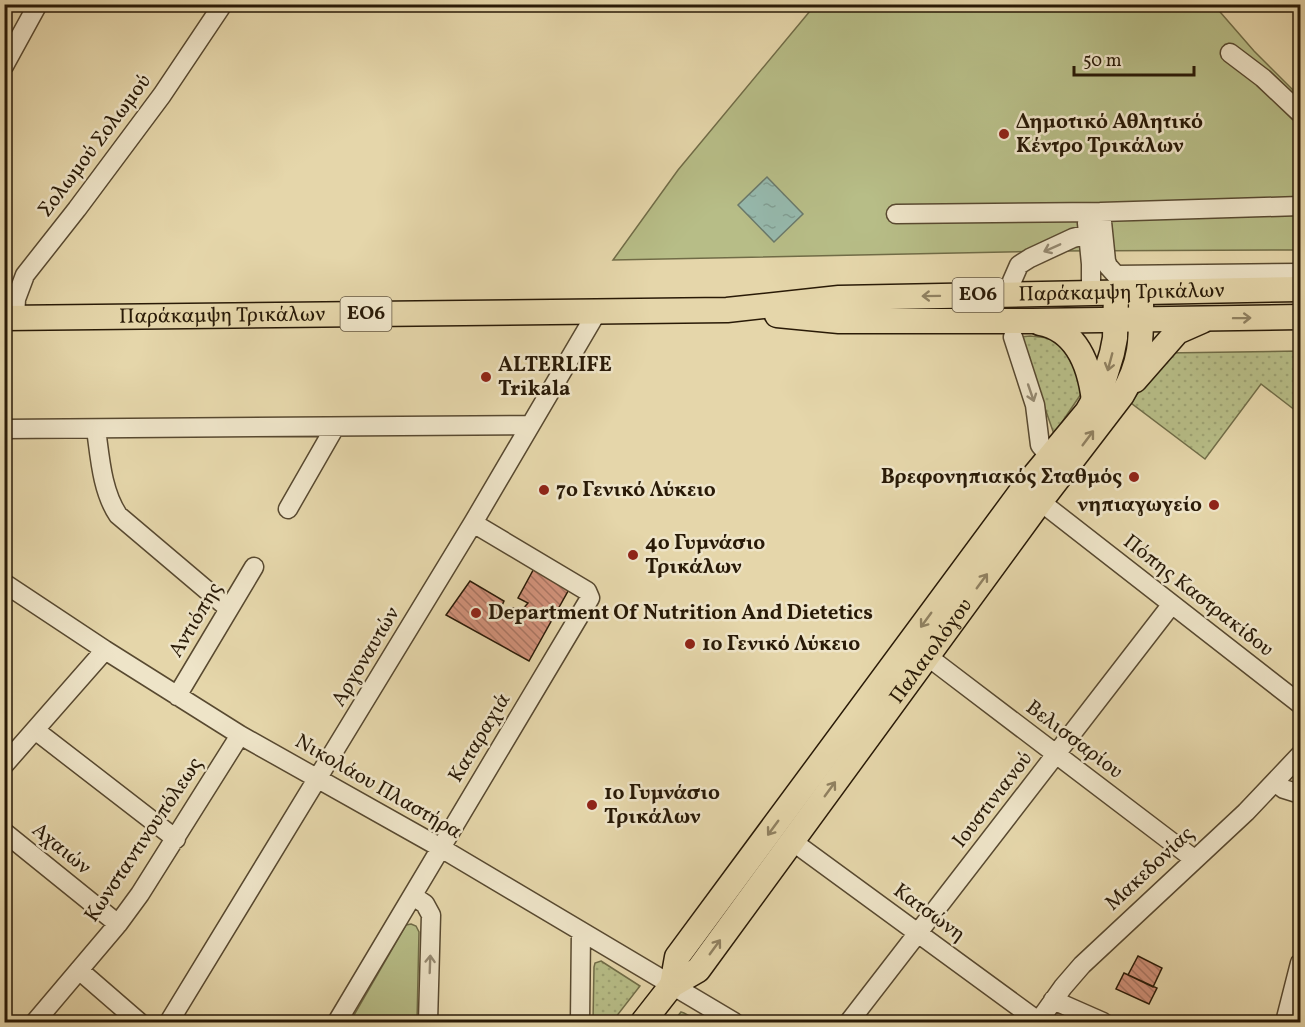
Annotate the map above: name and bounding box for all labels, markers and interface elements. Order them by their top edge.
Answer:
scale bar [1074,39,1194,77]
text: 50 m [1083,49,1122,74]
street label: Σολωμού Σολωμού [32,68,158,224]
place label: Δημοτικό Αθλητικό Κέντρο Τρικάλων [1016,108,1203,161]
marker: Δημοτικό Αθλητικό Κέντρο Τρικάλων [997,127,1011,141]
one-way arrow [1043,243,1061,255]
street label: Παράκαμψη Τρικάλων [1018,276,1225,309]
road number: ΕΟ6 [952,278,1004,312]
one-way arrow [922,290,942,302]
road number: ΕΟ6 [340,297,392,331]
street label: Παράκαμψη Τρικάλων [119,300,325,331]
one-way arrow [1231,312,1251,324]
place label: ALTERLIFE Trikala [498,351,612,404]
one-way arrow [1104,352,1115,371]
marker: ALTERLIFE Trikala [479,370,493,384]
one-way arrow [1026,383,1037,401]
one-way arrow [1082,431,1095,447]
place label: Βρεφονηπιακός Σταθμός [881,463,1122,492]
marker: Βρεφονηπιακός Σταθμός [1127,470,1141,484]
place label: 7ο Γενικό Λύκειο [556,476,716,505]
marker: 7ο Γενικό Λύκειο [537,483,551,497]
place label: νηπιαγωγείο [1077,491,1202,520]
marker: νηπιαγωγείο [1207,498,1221,512]
street label: Πόπης Καστρακίδου [1117,528,1279,664]
place label: 4ο Γυμνάσιο Τρικάλων [645,529,765,582]
marker: 4ο Γυμνάσιο Τρικάλων [626,548,640,562]
one-way arrow [976,574,989,590]
street label: Αντιόπης [162,577,230,663]
street label: Παλαιολόγου [883,592,979,710]
place label: Department Of Nutrition And Dietetics [488,599,873,628]
street label: Αργοναυτών [325,602,407,712]
marker: Department Of Nutrition And Dietetics [469,606,483,620]
one-way arrow [920,612,932,628]
place label: 1ο Γενικό Λύκειο [702,630,860,659]
marker: 1ο Γενικό Λύκειο [683,637,697,651]
street label: Καταραχιά [442,688,518,788]
street label: Βελισσαρίου [1019,694,1129,786]
street label: Νικολάου Πλαστήρα [289,727,467,847]
street label: Ιουστινιανού [946,746,1040,854]
street label: Κωνσταντινουπόλεως [78,752,210,928]
place label: 1ο Γυμνάσιο Τρικάλων [604,779,720,832]
one-way arrow [824,782,836,798]
marker: 1ο Γυμνάσιο Τρικάλων [585,798,599,812]
street label: Αχαιών [25,816,97,882]
one-way arrow [767,819,779,835]
street label: Μακεδονίας [1099,820,1201,918]
street label: Κατσώνη [887,877,971,949]
one-way arrow [709,939,721,955]
one-way arrow [424,955,435,975]

